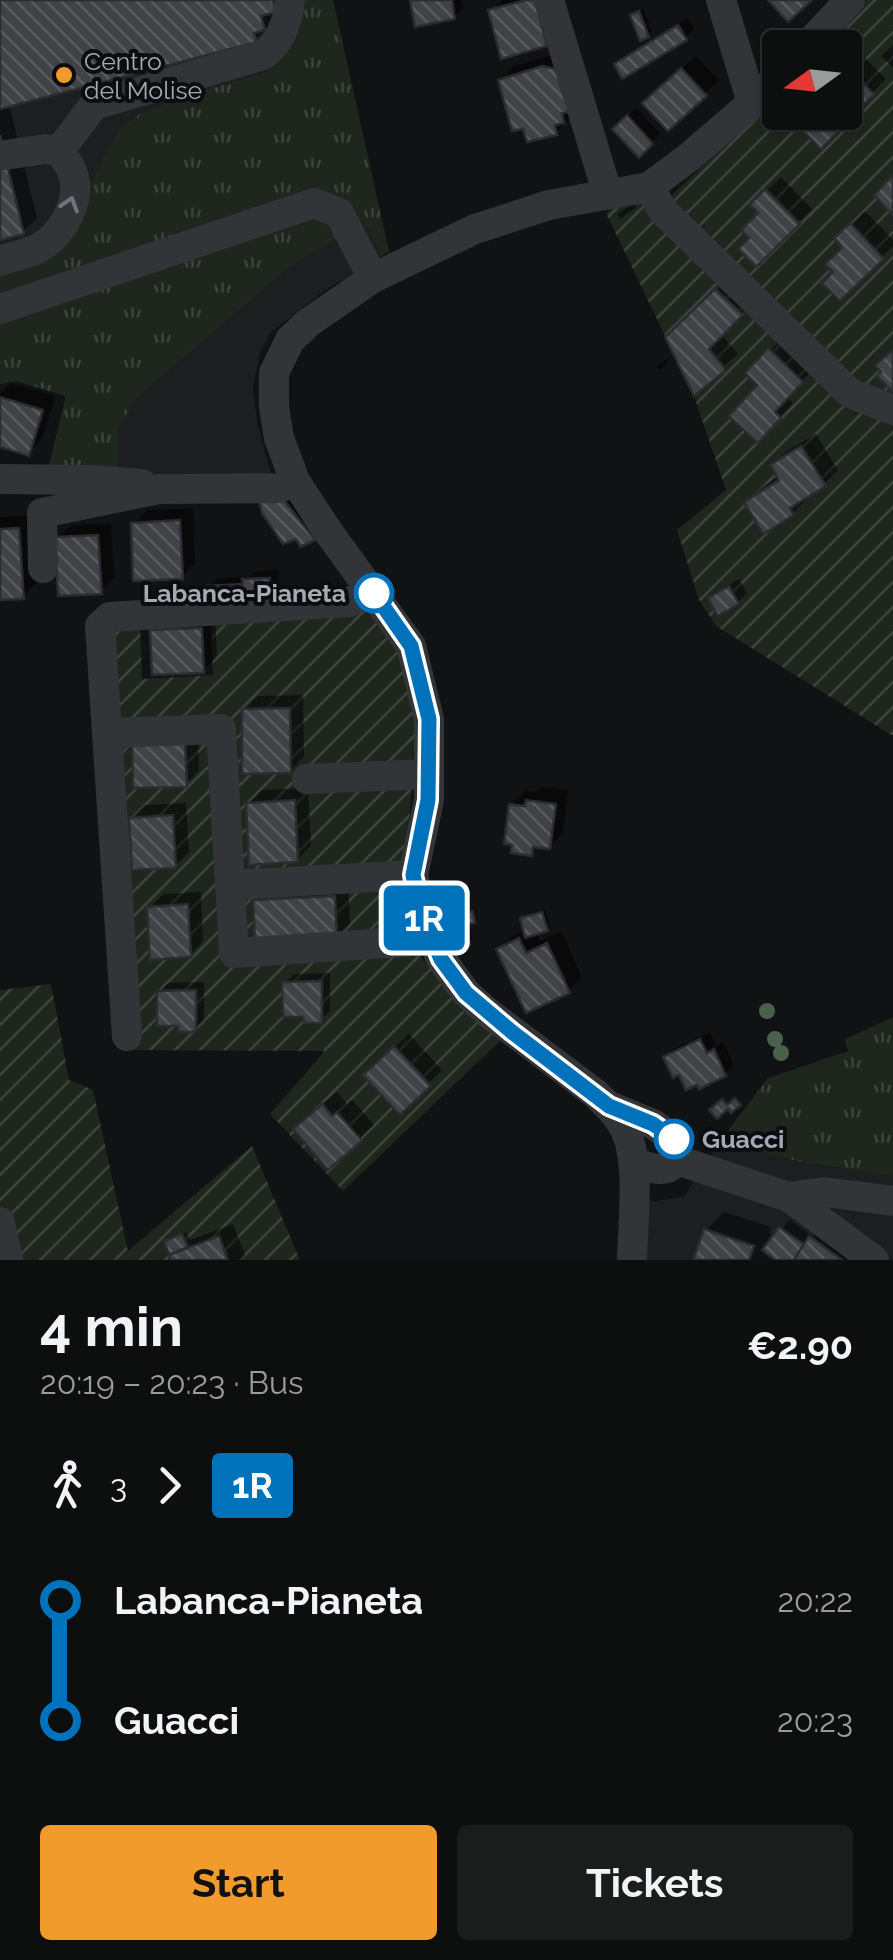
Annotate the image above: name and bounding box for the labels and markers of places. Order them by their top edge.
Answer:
place label: Centro del Molise [84,46,202,105]
marker: Centro del Molise [53,64,75,86]
marker: Labanca-Pianeta [355,574,393,612]
place label: Labanca-Pianeta [143,578,346,608]
marker: Guacci [655,1120,693,1158]
place label: Guacci [702,1124,784,1154]

